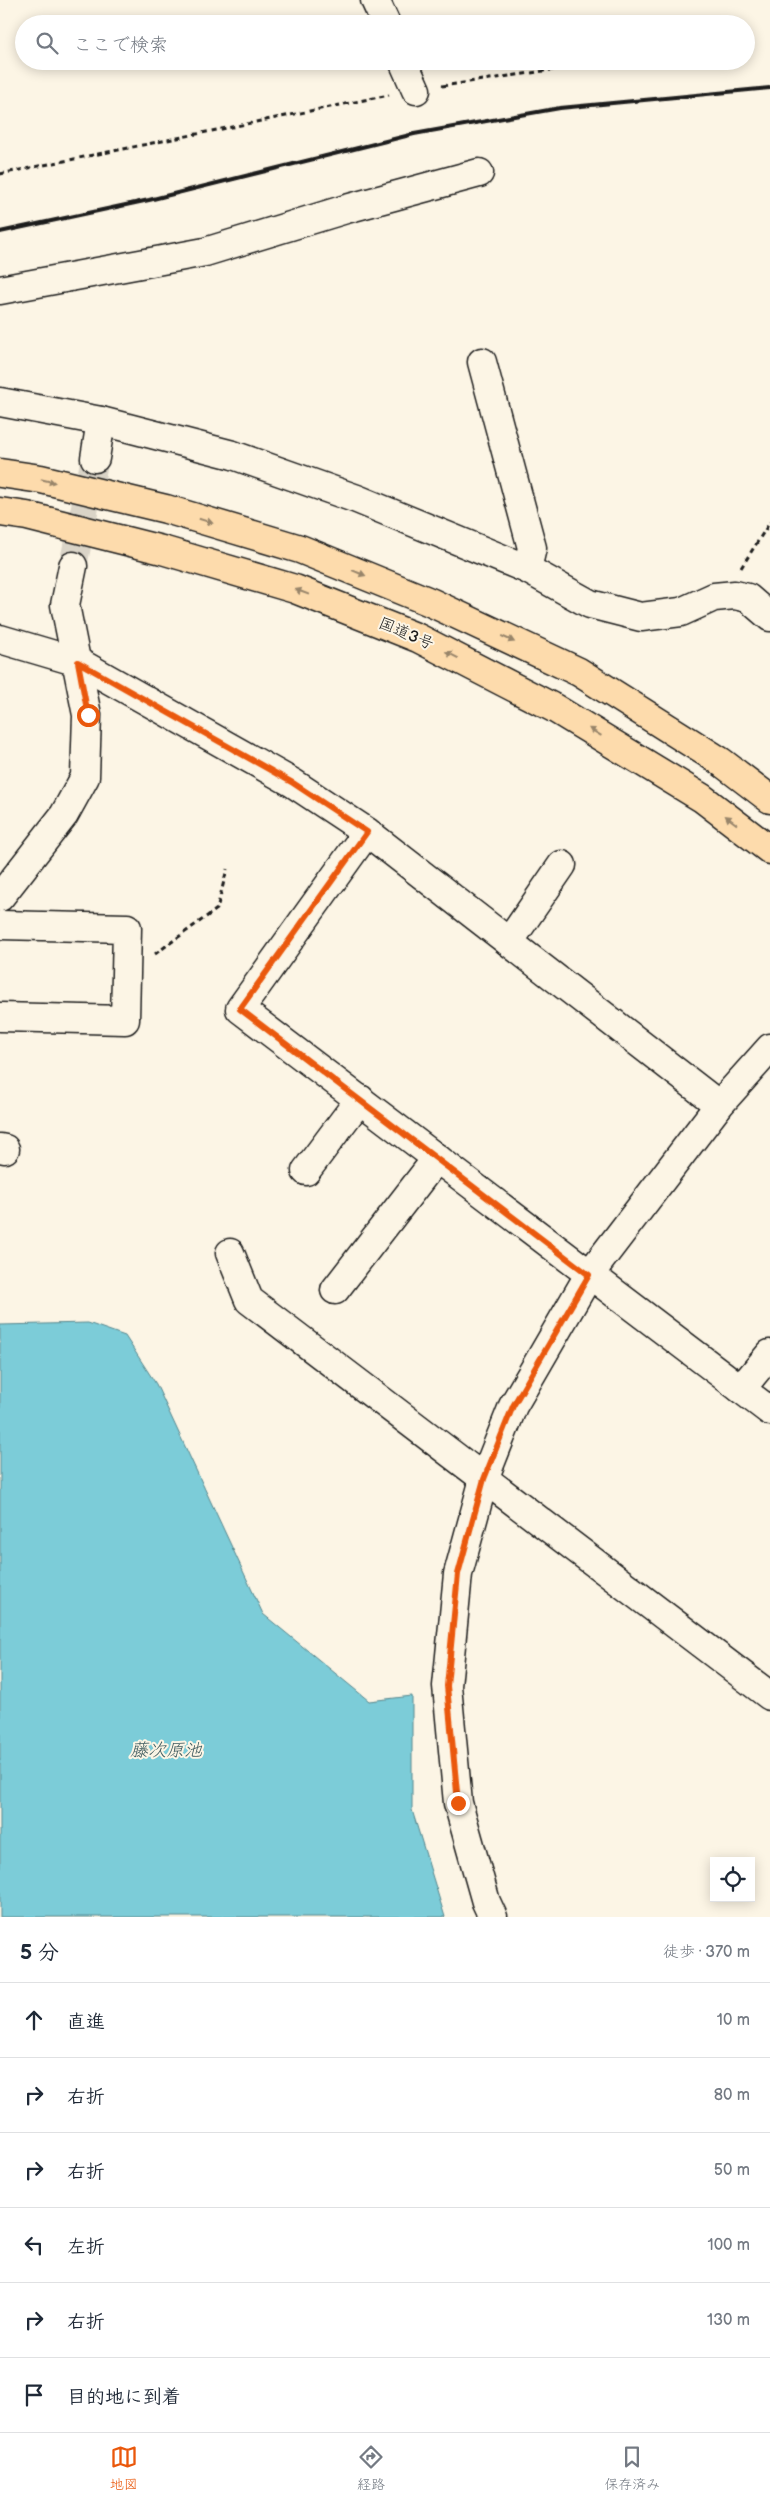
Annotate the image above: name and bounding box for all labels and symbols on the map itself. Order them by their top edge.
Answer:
one-way arrow [41,477,56,485]
one-way arrow [198,517,213,525]
one-way arrow [352,570,366,578]
one-way arrow [294,588,309,596]
street label: 国道3号 [376,614,436,654]
one-way arrow [501,635,515,643]
one-way arrow [444,651,459,659]
route start [77,704,100,727]
one-way arrow [588,728,601,737]
one-way arrow [724,815,738,825]
water label: 藤次原池 [130,1740,203,1761]
route end [447,1792,470,1815]

